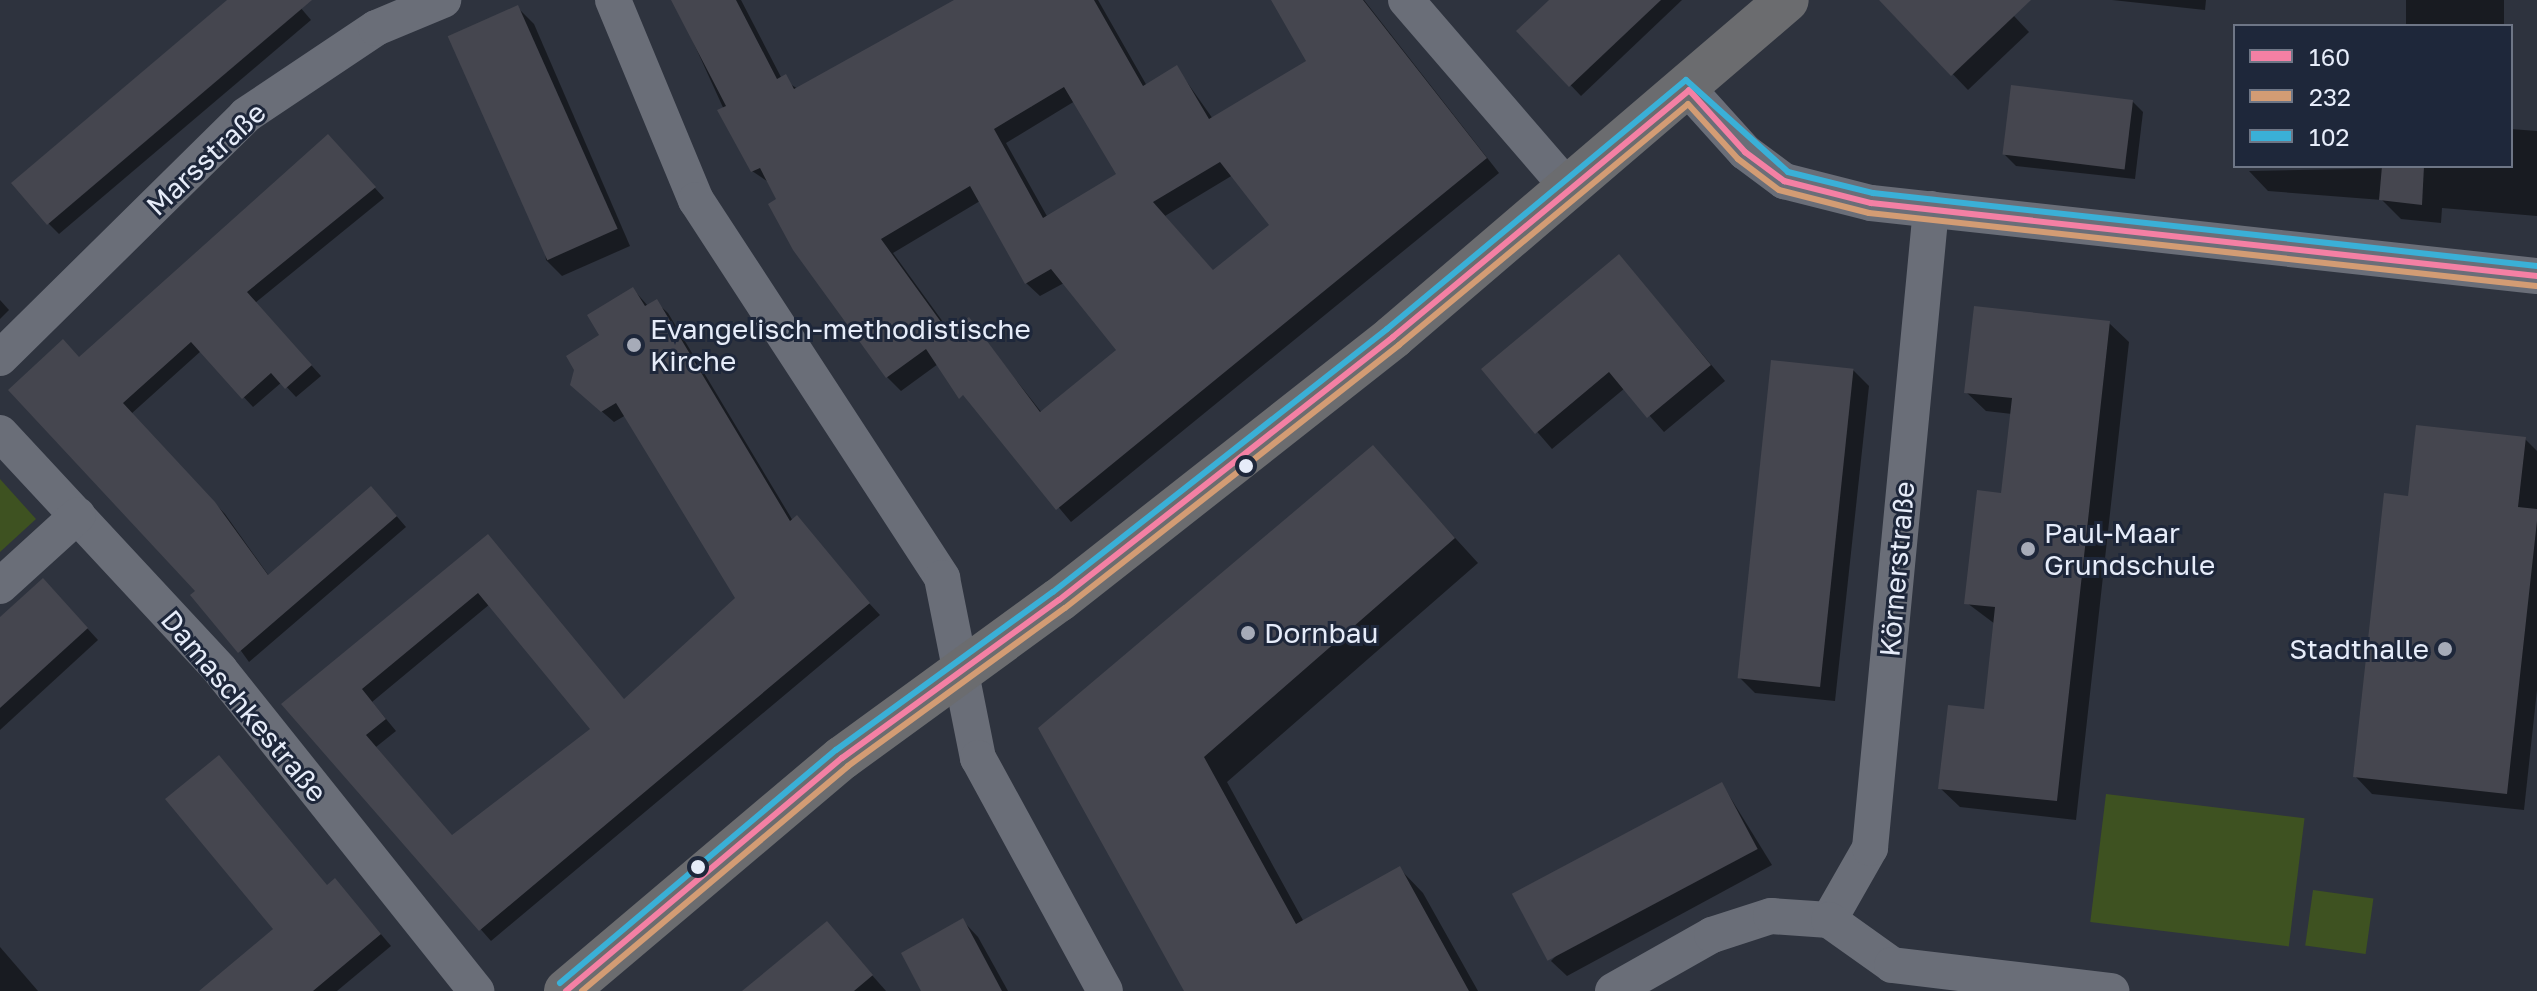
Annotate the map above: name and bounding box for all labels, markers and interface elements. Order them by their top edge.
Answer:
legend [2233,24,2513,168]
text: 160 [2309,42,2350,71]
text: 232 [2309,82,2351,111]
street label: Marsstraße [139,95,273,223]
text: 102 [2309,122,2349,151]
place label: Evangelisch-methodistische Kirche [650,312,1031,378]
marker: Evangelisch-methodistische Kirche [625,336,643,354]
unlabelled marker [1238,458,1254,474]
street label: Körnerstraße [1873,480,1921,658]
place label: Paul-Maar Grundschule [2044,516,2215,582]
marker: Paul-Maar Grundschule [2019,540,2037,558]
street label: Damaschkestraße [154,603,334,809]
place label: Dornbau [1264,616,1379,650]
marker: Dornbau [1239,624,1257,642]
place label: Stadthalle [2289,632,2429,666]
marker: Stadthalle [2436,640,2454,658]
unlabelled marker [690,859,706,875]

